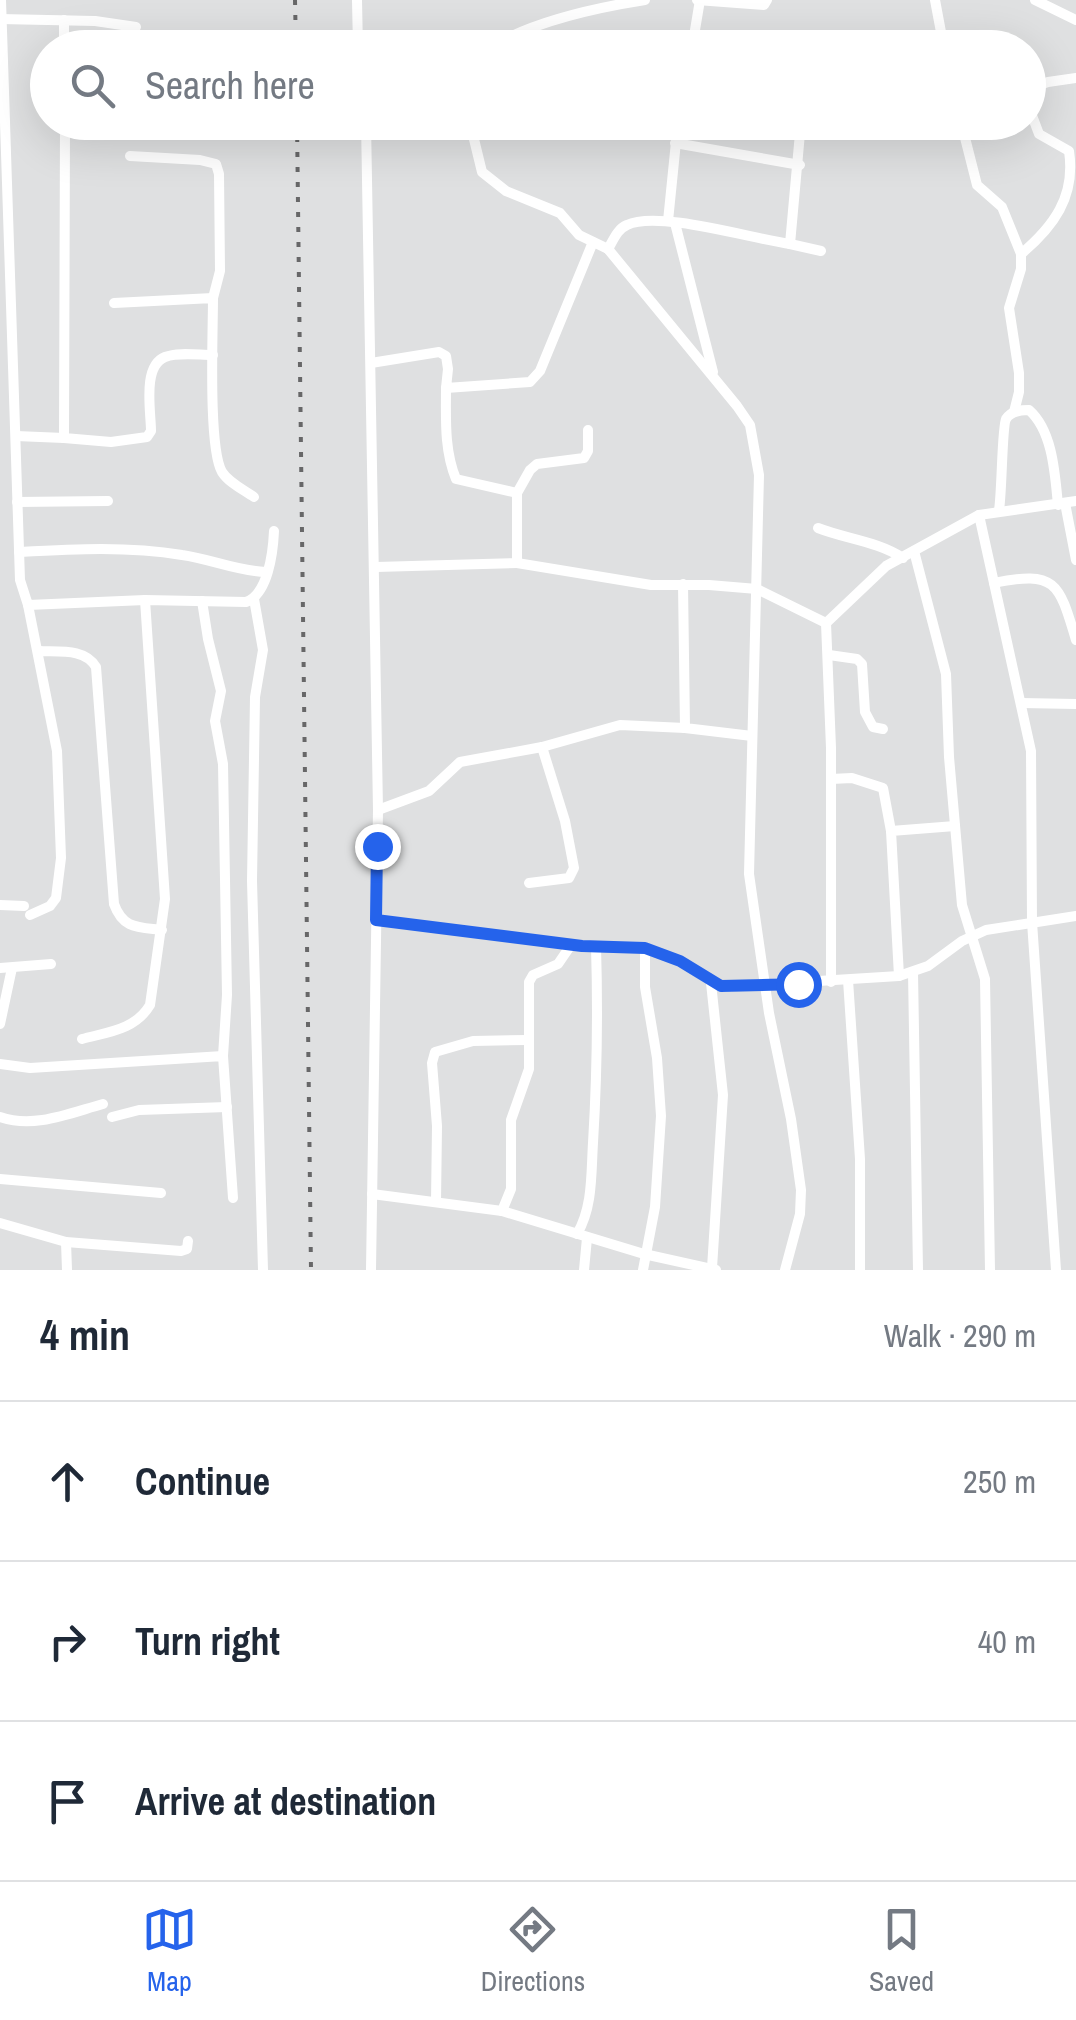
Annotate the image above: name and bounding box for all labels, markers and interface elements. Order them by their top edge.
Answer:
search box [30,30,1046,140]
icon: search [65,58,120,113]
text: Search here [145,60,315,111]
route end [355,824,401,870]
route start [776,962,822,1008]
text: 4 min [40,1307,130,1363]
text: Walk · 290 m [884,1314,1036,1357]
icon: ahead [40,1454,95,1509]
text: Continue [135,1456,270,1507]
text: 250 m [963,1460,1036,1503]
icon: right [40,1614,95,1669]
text: Turn right [135,1616,280,1667]
text: 40 m [978,1620,1036,1663]
icon: arrive [40,1774,95,1829]
text: Arrive at destination [135,1776,436,1827]
tab: Map [142,1902,197,2000]
tab: Directions [481,1902,585,2000]
tab: Saved [869,1902,934,2000]

